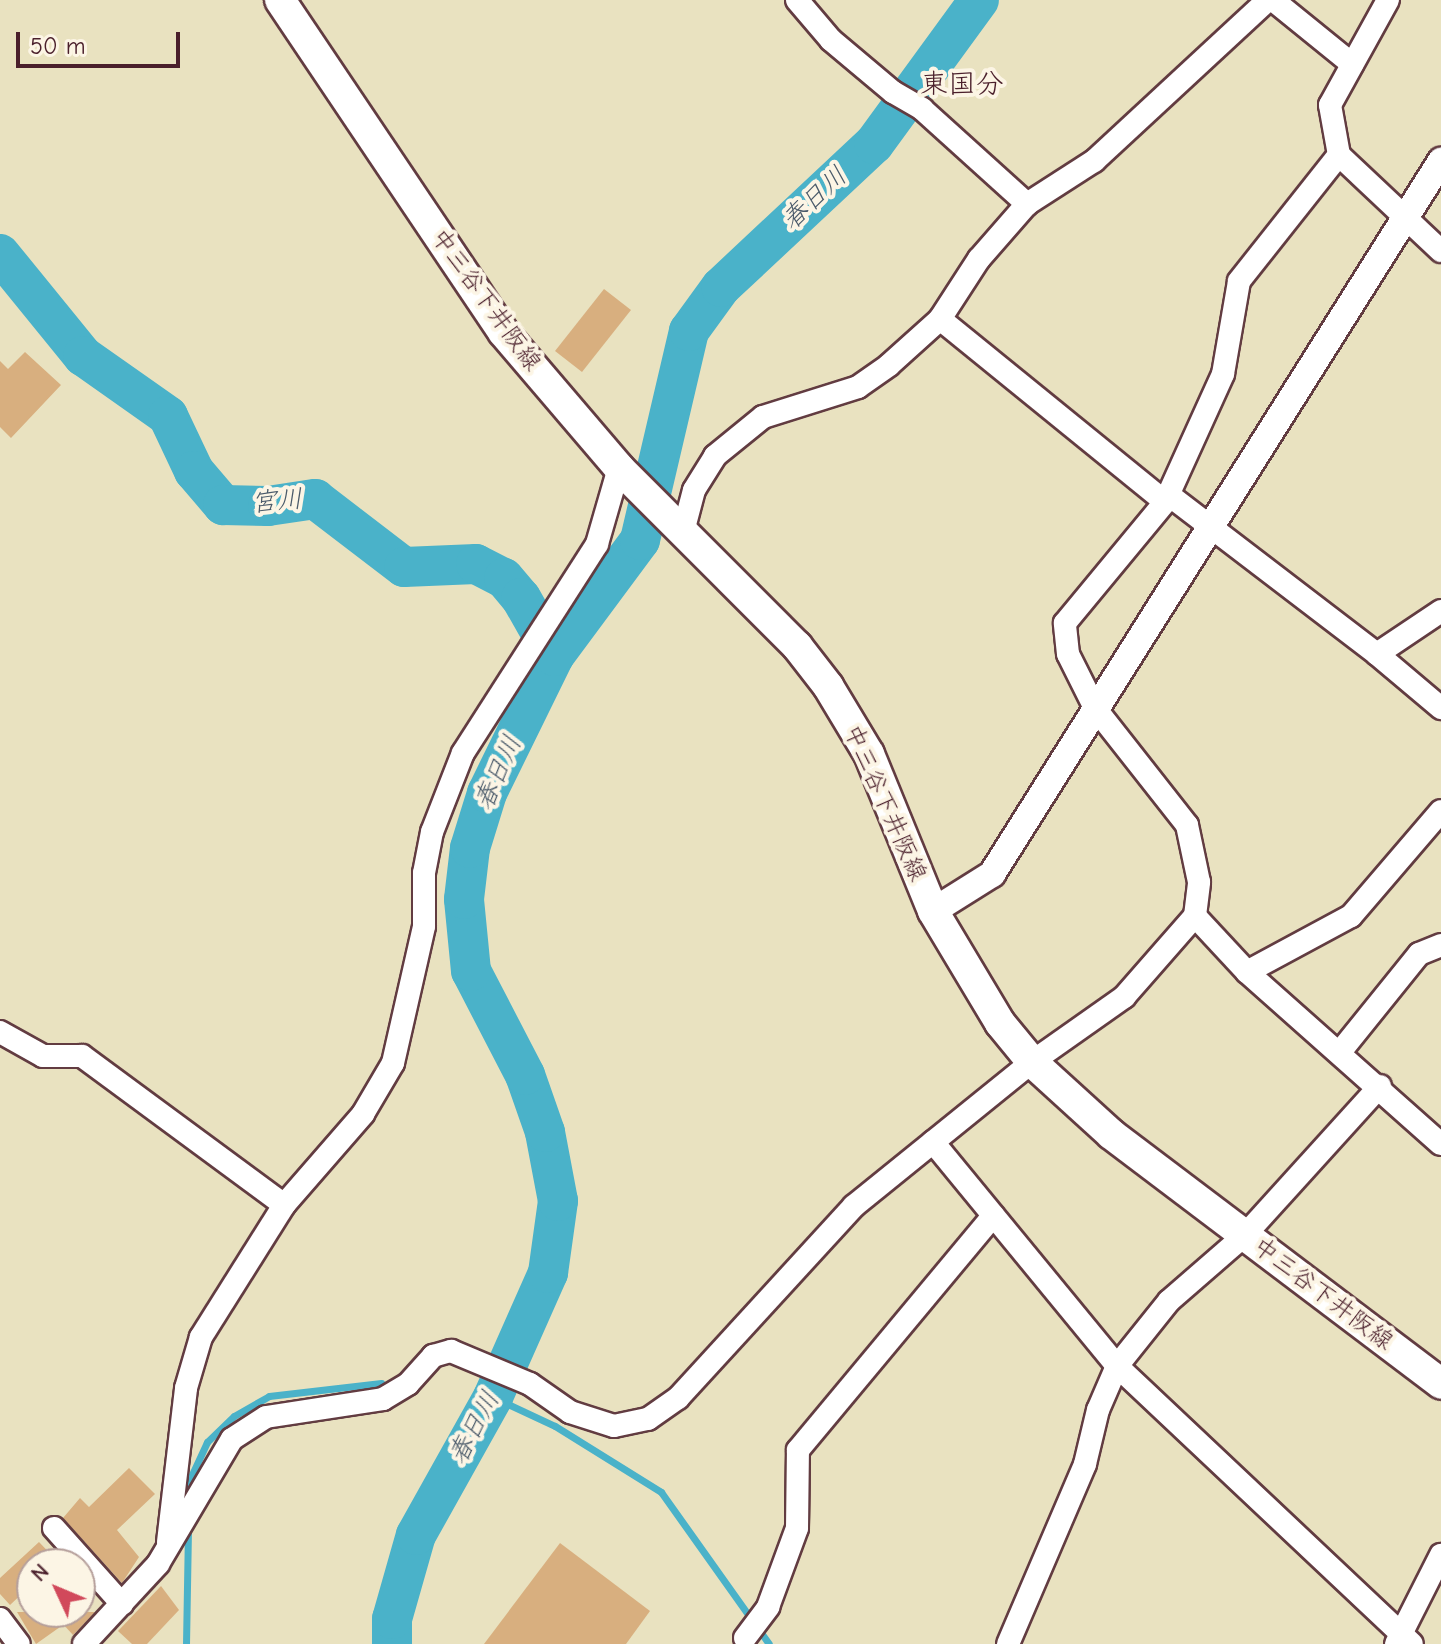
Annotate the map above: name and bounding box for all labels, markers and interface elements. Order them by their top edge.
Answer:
scale bar [20,16,184,66]
text: 50 m [30,32,86,60]
district label: 東国分 [920,67,1004,101]
water label: 春日川 [776,161,854,237]
street label: 中三谷下井阪線 [425,224,547,376]
water label: 宮川 [250,484,304,520]
street label: 中三谷下井阪線 [838,720,932,886]
water label: 春日川 [469,731,529,815]
street label: 中三谷下井阪線 [1247,1232,1399,1356]
water label: 春日川 [443,1386,507,1470]
north arrow [16,1548,96,1628]
text: N [26,1559,55,1587]

